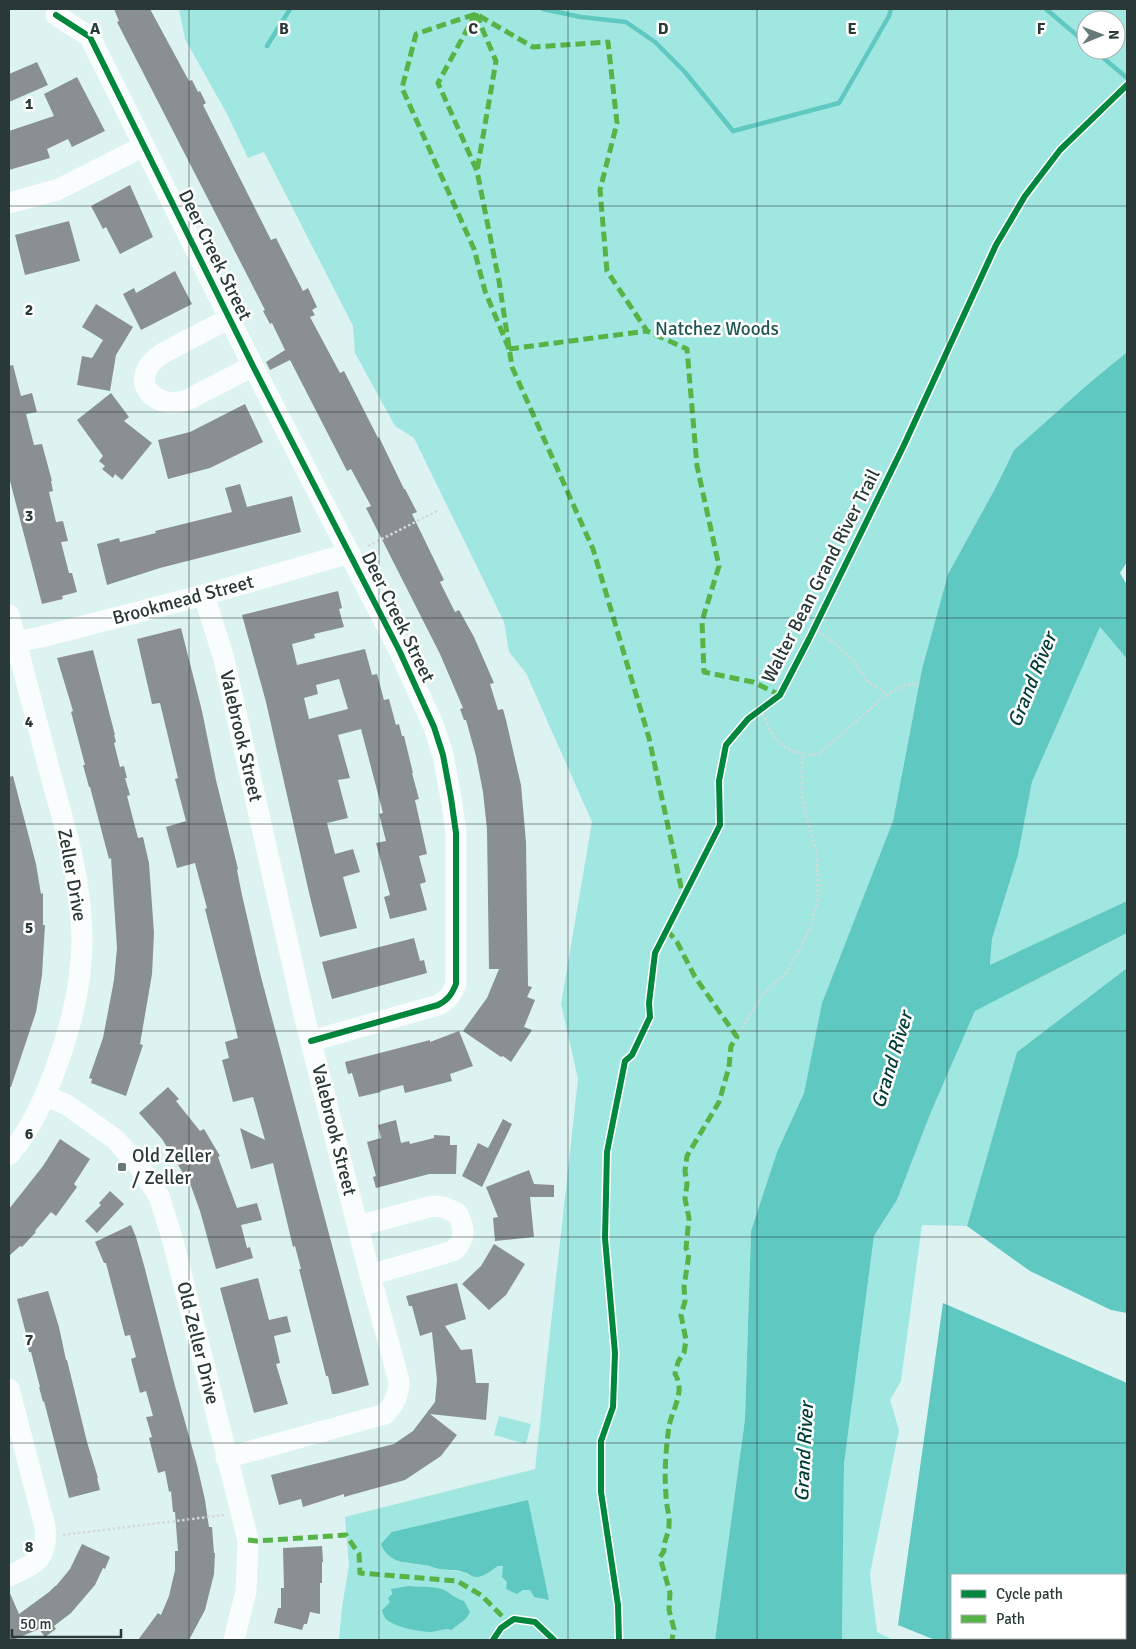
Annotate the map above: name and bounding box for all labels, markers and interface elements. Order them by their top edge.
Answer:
north arrow [1076,10,1126,60]
text: A [90,19,101,39]
text: B [279,19,289,39]
text: C [468,19,478,39]
text: D [658,19,669,39]
text: E [847,19,857,39]
text: F [1037,19,1046,39]
text: N [1105,30,1122,40]
text: 1 [25,94,34,114]
street label: Deer Creek Street [173,186,257,325]
text: 2 [25,300,33,320]
park label: Natchez Woods [655,317,779,341]
street label: Walter Bean Grand River Trail [756,465,886,687]
text: 3 [25,506,33,526]
street label: Deer Creek Street [356,548,440,687]
street label: Brookmead Street [110,570,257,630]
water label: Grand River [1002,627,1063,731]
street label: Valebrook Street [214,668,268,804]
text: 4 [25,712,34,732]
street label: Zeller Drive [52,827,92,923]
text: 5 [25,918,33,938]
water label: Grand River [865,1006,919,1111]
street label: Valebrook Street [306,1062,362,1198]
text: 6 [25,1124,34,1144]
place label: Old Zeller / Zeller [132,1144,211,1190]
marker: Old Zeller / Zeller [116,1161,128,1173]
street label: Old Zeller Drive [171,1279,225,1407]
text: 7 [25,1330,34,1350]
water label: Grand River [789,1399,819,1502]
text: 8 [25,1537,34,1557]
legend [951,1574,1126,1639]
text: Cycle path [996,1585,1063,1603]
scale bar [12,1606,121,1638]
text: Path [996,1610,1025,1628]
text: 50 m [20,1615,51,1633]

